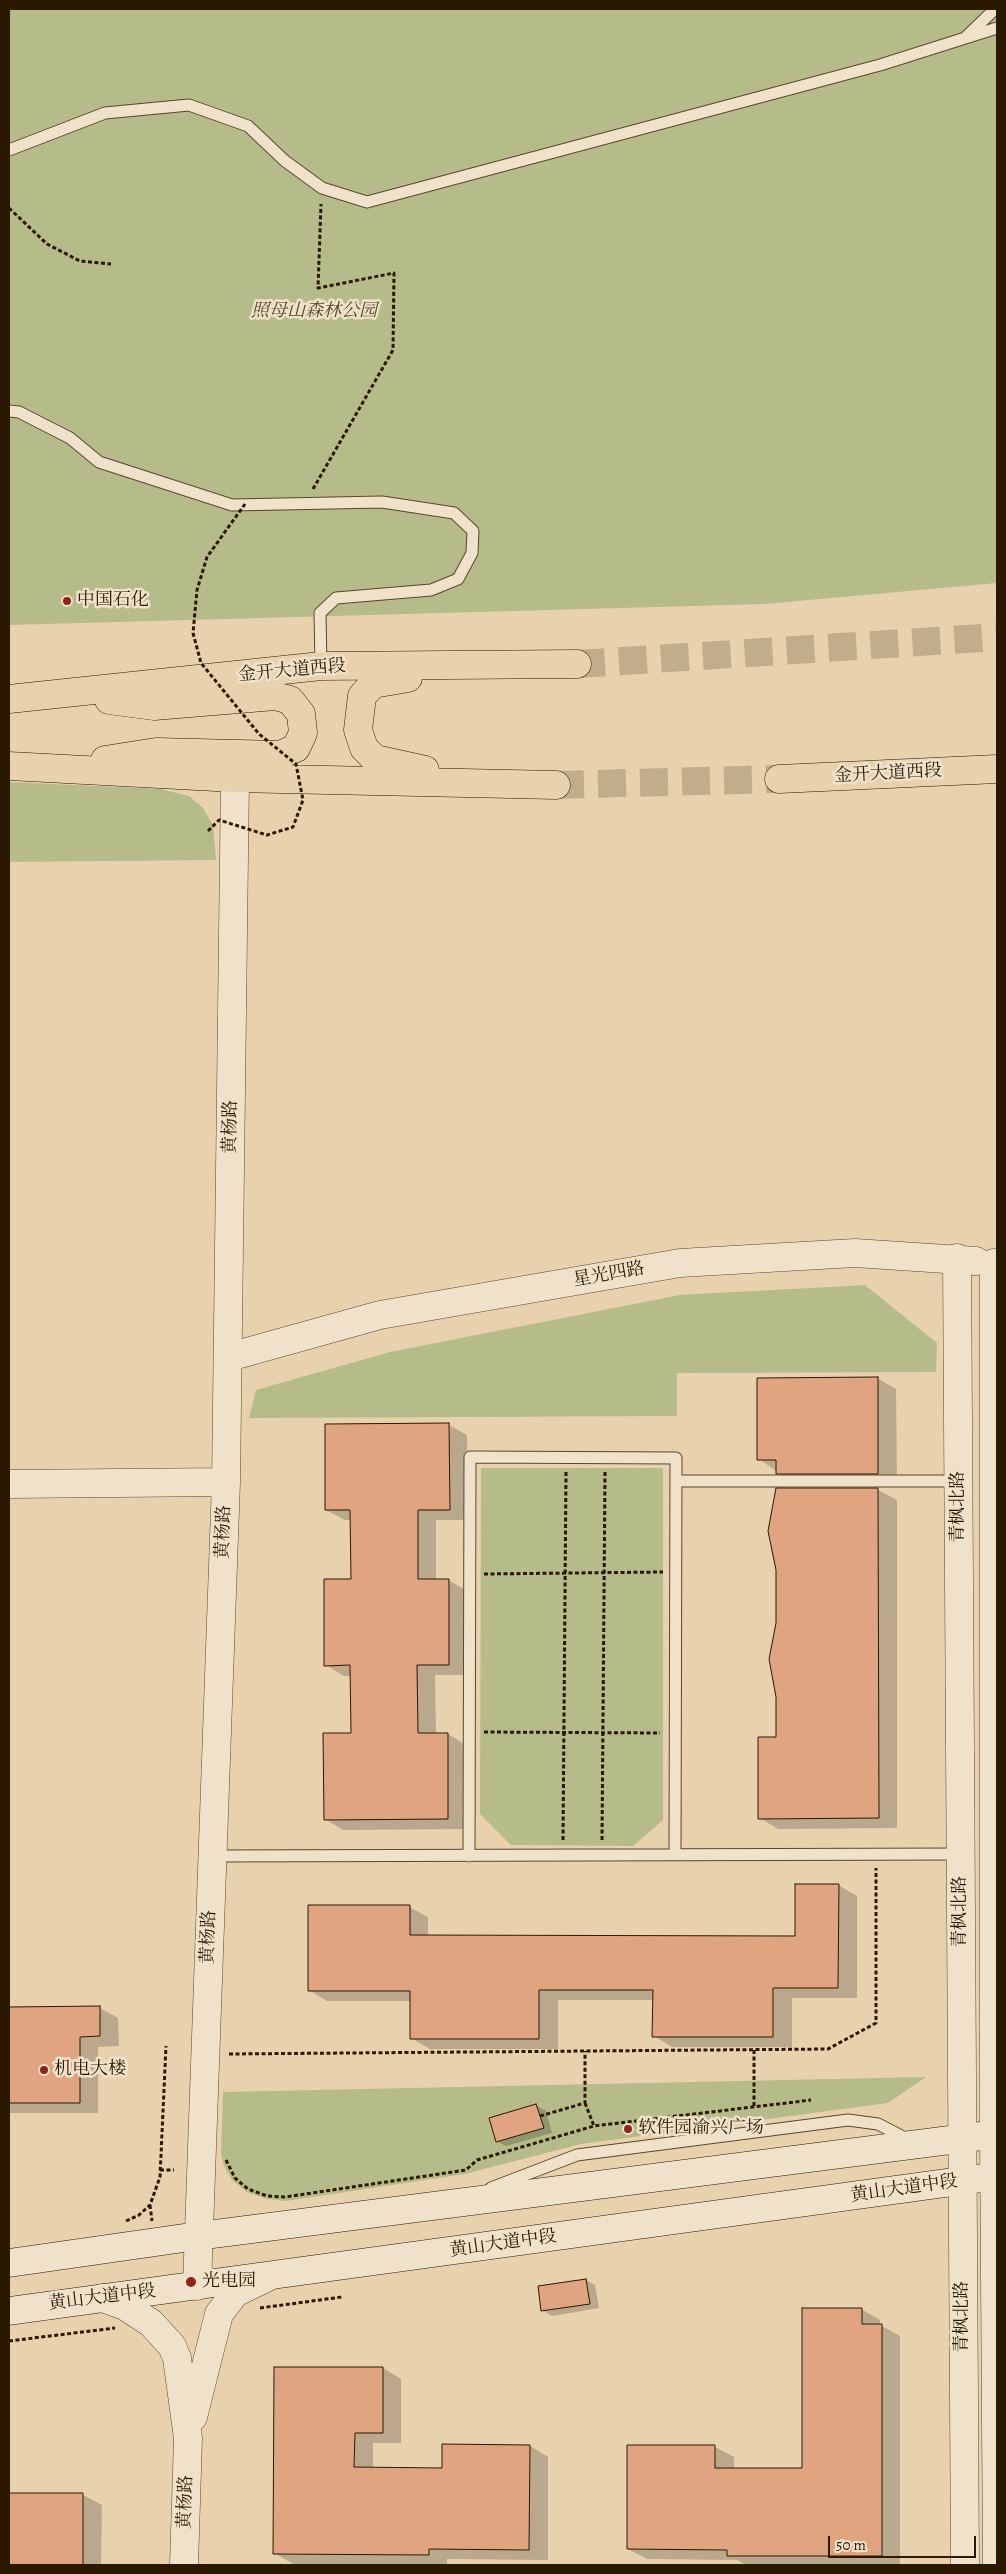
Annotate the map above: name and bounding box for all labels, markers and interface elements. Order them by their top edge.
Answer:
park label: 照母山森林公园 [251,301,377,323]
place label: 中国石化 [77,590,149,612]
marker: 中国石化 [61,595,73,607]
street label: 金开大道西段 [237,656,347,686]
street label: 金开大道西段 [834,760,942,788]
street label: 黄杨路 [220,1100,242,1154]
street label: 星光四路 [572,1258,646,1292]
street label: 青枫北路 [948,1471,970,1543]
street label: 黄杨路 [212,1505,236,1559]
street label: 青枫北路 [950,1876,972,1948]
street label: 黄杨路 [197,1910,221,1964]
place label: 机电大楼 [54,2059,126,2081]
marker: 机电大楼 [38,2064,50,2076]
place label: 软件园渝兴广场 [638,2118,764,2140]
marker: 软件园渝兴广场 [622,2123,634,2135]
street label: 黄山大道中段 [849,2171,959,2207]
street label: 黄山大道中段 [448,2226,558,2262]
place label: 光电园 [202,2271,256,2293]
marker: 光电园 [184,2275,198,2289]
street label: 黄山大道中段 [47,2281,157,2315]
street label: 青枫北路 [952,2281,974,2353]
street label: 黄杨路 [174,2475,198,2529]
scale bar [831,2526,978,2558]
text: 50 m [836,2535,866,2555]

